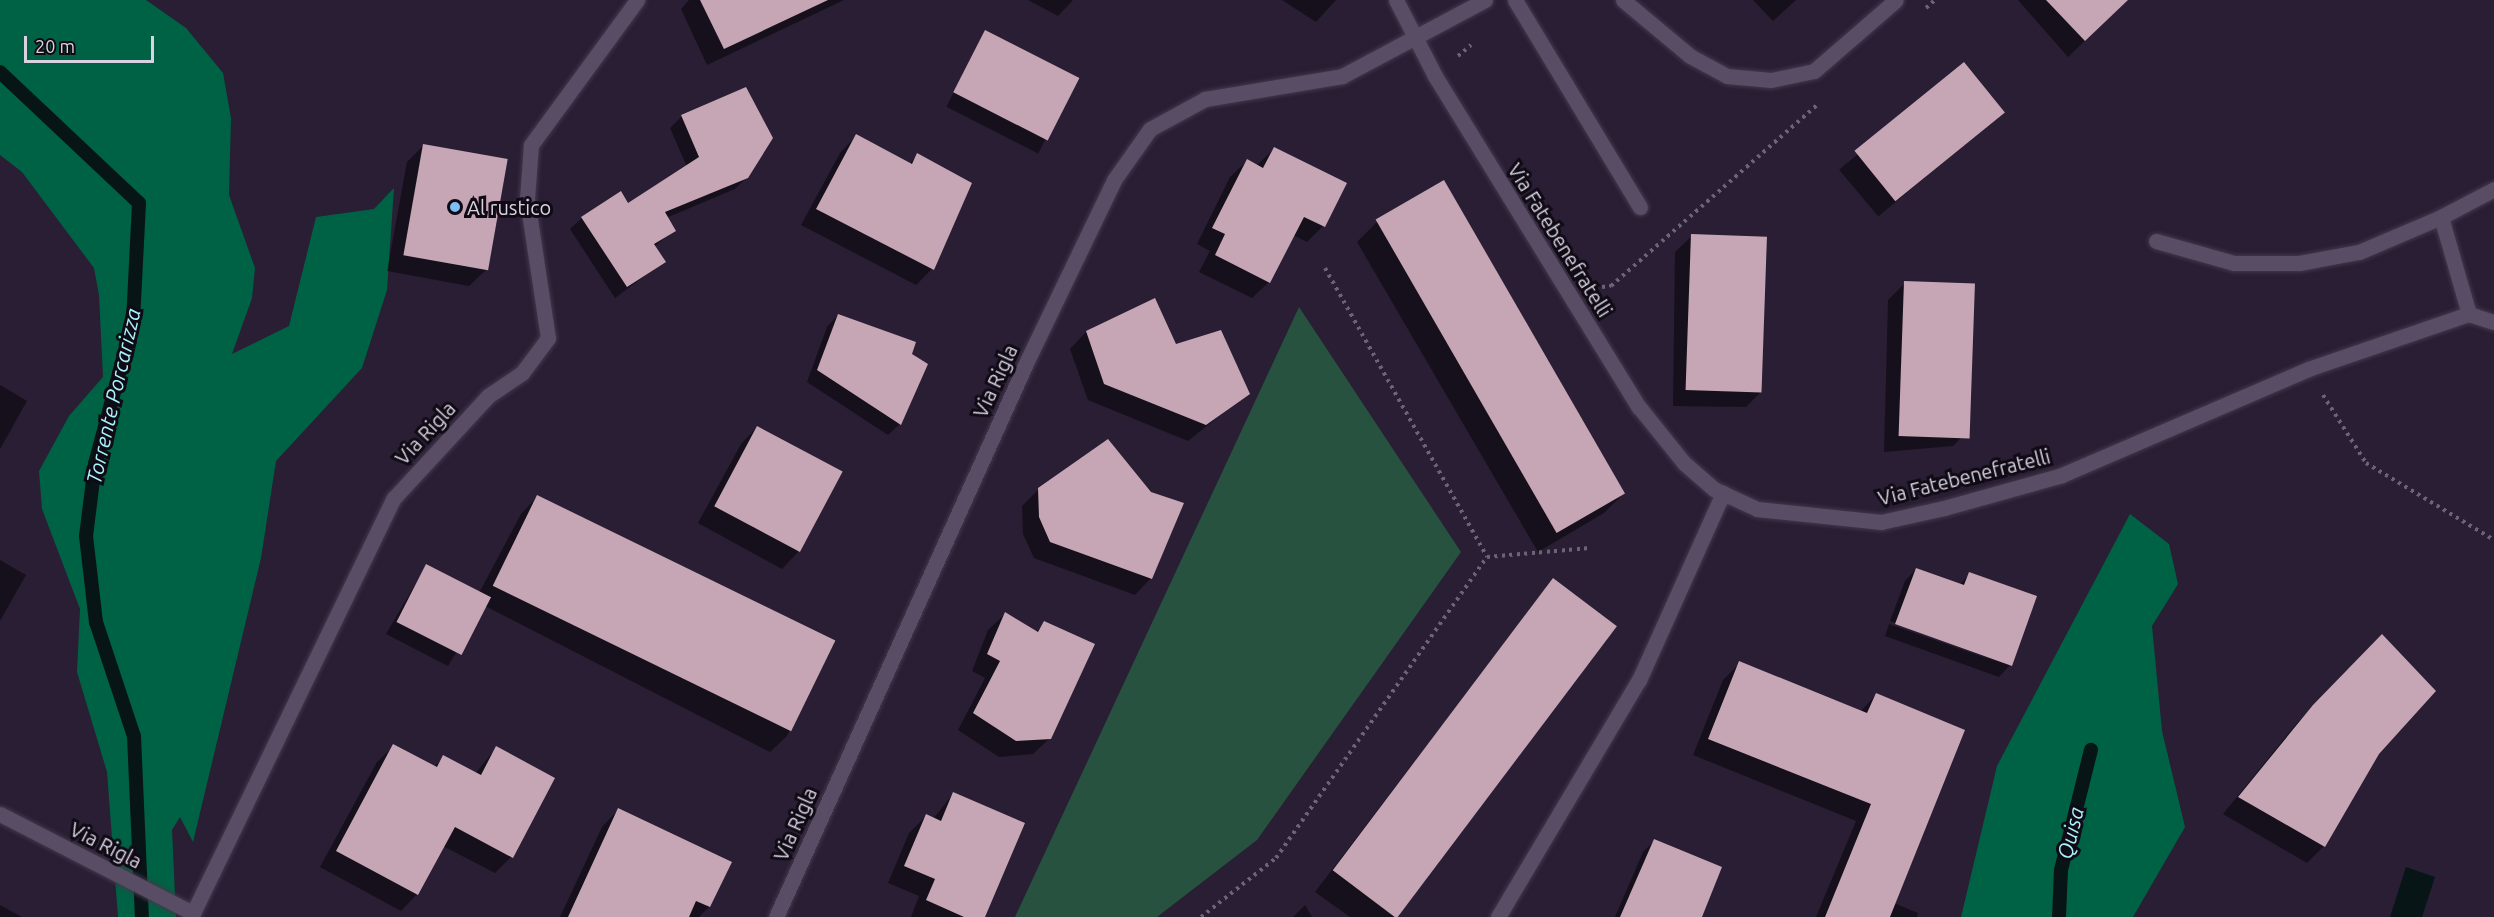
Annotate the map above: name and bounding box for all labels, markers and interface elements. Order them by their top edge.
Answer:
scale bar [27,24,158,62]
text: 20 m [35,36,75,56]
street label: Via Fatebenefratelli [1503,159,1617,321]
place label: Al rustico [467,195,551,219]
marker: Al rustico [448,200,462,214]
water label: Torrente Porcarizza [81,306,145,486]
street label: Via Rigla [968,341,1022,421]
street label: Via Rigla [390,396,460,470]
street label: Via Fatebenefratelli [1875,444,2053,510]
street label: Via Rigla [768,784,822,864]
water label: Quisa [2051,804,2089,862]
street label: Via Rigla [66,817,146,873]

